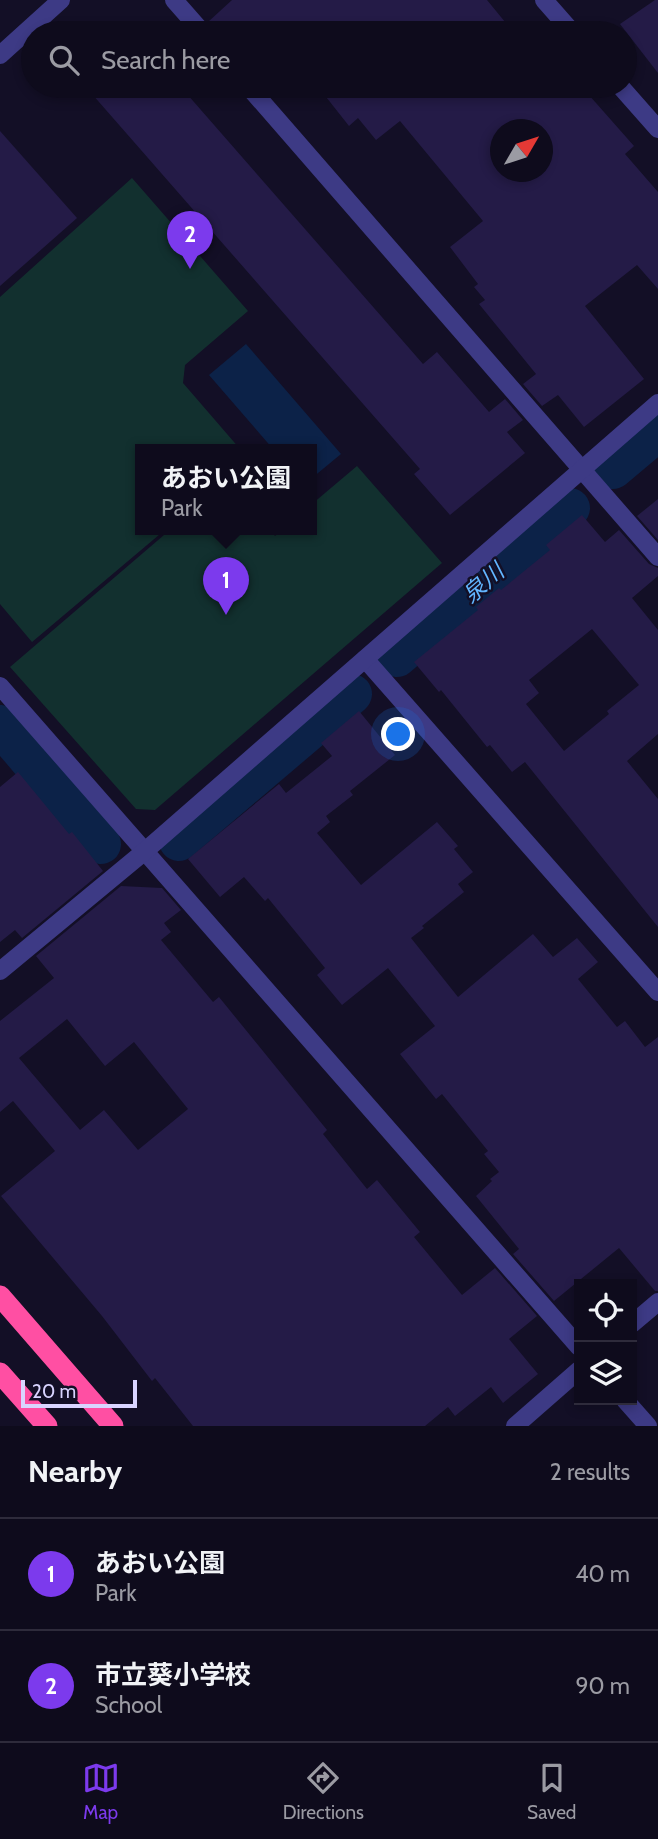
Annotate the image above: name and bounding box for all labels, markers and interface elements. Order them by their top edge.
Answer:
search box [21,21,637,98]
icon: search [45,41,83,79]
text: Search here [101,44,230,76]
north arrow [490,119,553,182]
pin: 2 [167,211,213,269]
popup [135,444,317,535]
text: あおい公園 [161,462,291,494]
text: Park [161,494,202,522]
water label: 泉川 [456,555,512,609]
pin: 1 [203,557,249,615]
your location [381,717,415,751]
map controls [574,1279,637,1405]
button: locate [574,1279,637,1342]
button: layers [574,1342,637,1405]
scale bar [21,1377,136,1409]
text: 20 m [32,1380,76,1403]
text: Nearby [28,1453,122,1490]
text: 2 results [550,1458,630,1486]
text: あおい公園 [95,1547,225,1579]
text: 1 [47,1560,55,1588]
text: 40 m [575,1560,630,1588]
text: Park [95,1579,136,1607]
text: 市立葵小学校 [95,1659,251,1691]
text: 2 [45,1672,57,1700]
text: 90 m [576,1672,630,1700]
text: School [95,1691,162,1719]
tab: Map [82,1759,120,1824]
tab: Directions [283,1759,364,1824]
tab: Saved [527,1759,576,1824]

